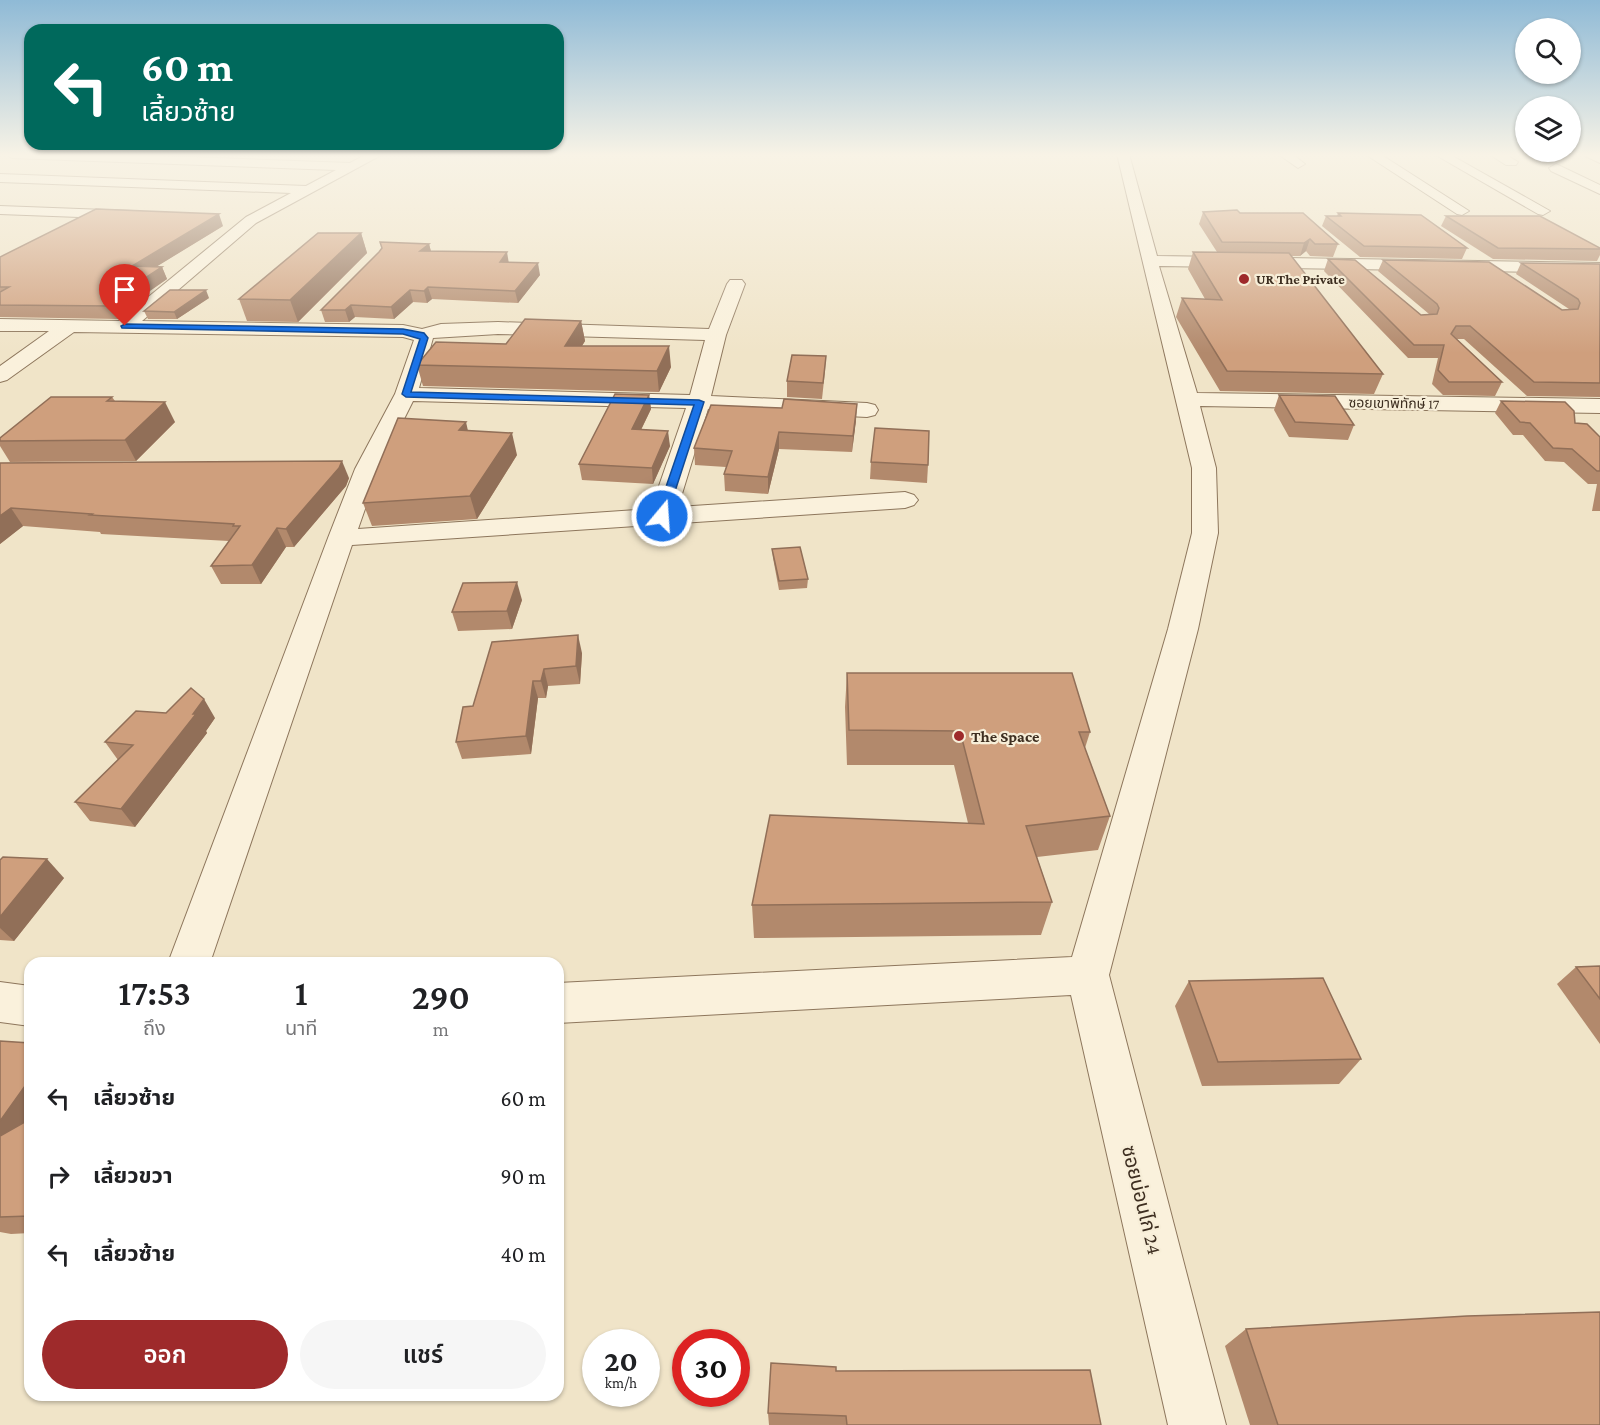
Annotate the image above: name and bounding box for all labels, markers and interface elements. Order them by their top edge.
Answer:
map controls [1515,18,1581,162]
button: search [1515,18,1581,84]
text: 60 m [141,43,233,90]
icon: left [42,48,120,126]
button: layers [1515,96,1581,162]
text: เลี้ยวซ้าย [141,97,235,127]
pin [99,264,150,326]
place label: UR The Private [1256,271,1345,287]
marker: UR The Private [1237,272,1251,286]
icon: arrive [108,273,141,306]
street label: ซอยเขาพิทักษ์ 17 [1348,394,1440,412]
position arrow [630,484,694,548]
place label: The Space [971,728,1040,745]
marker: The Space [952,729,966,743]
text: 17:53 [118,973,191,1013]
text: 1 [295,973,308,1013]
text: 290 [412,977,470,1017]
text: ถึง [143,1017,166,1039]
text: นาที [285,1017,318,1039]
text: m [433,1018,449,1040]
icon: left [42,1082,75,1115]
text: เลี้ยวซ้าย [93,1085,175,1110]
text: 60 m [501,1086,546,1111]
street label: ซอยบ่อนไก่ 24 [1118,1143,1166,1257]
icon: right [42,1160,75,1193]
text: เลี้ยวขวา [93,1163,173,1188]
text: 90 m [501,1164,546,1189]
icon: left [42,1238,75,1271]
text: เลี้ยวซ้าย [93,1241,175,1266]
text: 40 m [501,1242,546,1267]
button: ออก [42,1320,288,1389]
button: แชร์ [300,1320,546,1389]
speed limit sign: 30 [672,1329,750,1407]
text: 20 [604,1344,638,1377]
text: km/h [605,1375,637,1391]

